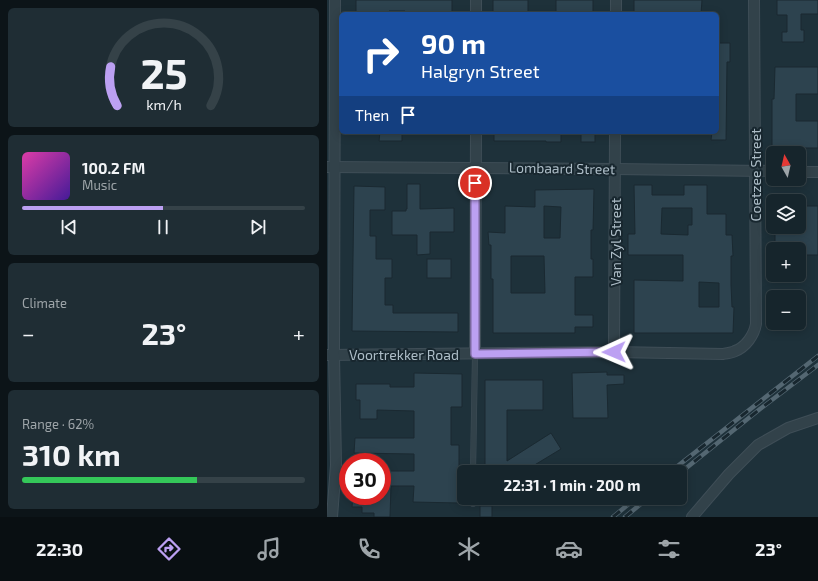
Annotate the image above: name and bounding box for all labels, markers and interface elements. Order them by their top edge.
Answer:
text: 90 m [421,26,486,60]
icon: right [355,28,407,80]
text: 25 [140,46,187,96]
text: Halgryn Street [421,60,540,82]
text: km/h [146,95,181,112]
icon: arrive [397,104,419,126]
text: Then [355,106,389,124]
street label: Coetzee Street [747,129,764,221]
north arrow [766,146,806,186]
map controls [766,146,806,330]
text: 100.2 FM [82,159,145,177]
street label: Lombaard Street [509,159,615,177]
pin [458,166,492,200]
icon: arrive [464,172,486,194]
text: Music [82,177,117,193]
button: layers [766,194,806,234]
street label: Van Zyl Street [607,198,624,286]
icon: previous [58,216,80,238]
icon: pause [152,216,174,238]
icon: next [247,216,269,238]
button: + [766,242,806,282]
button: − [766,290,806,330]
text: Climate [22,295,67,311]
text: 23° [141,315,186,351]
text: − [22,320,35,346]
text: + [293,320,305,346]
position arrow [593,331,635,373]
street label: Voortrekker Road [349,346,459,363]
text: Range · 62% [22,416,94,432]
text: 310 km [22,436,121,472]
speed limit sign: 30 [339,453,391,505]
text: 22:31 · 1 min · 200 m [504,476,640,494]
icon: directions [155,535,183,563]
icon: music [255,535,283,563]
icon: phone [355,535,383,563]
icon: climate [455,535,483,563]
icon: car [555,535,583,563]
icon: filters [655,535,683,563]
text: 22:30 [36,538,83,560]
text: 23° [755,538,782,560]

